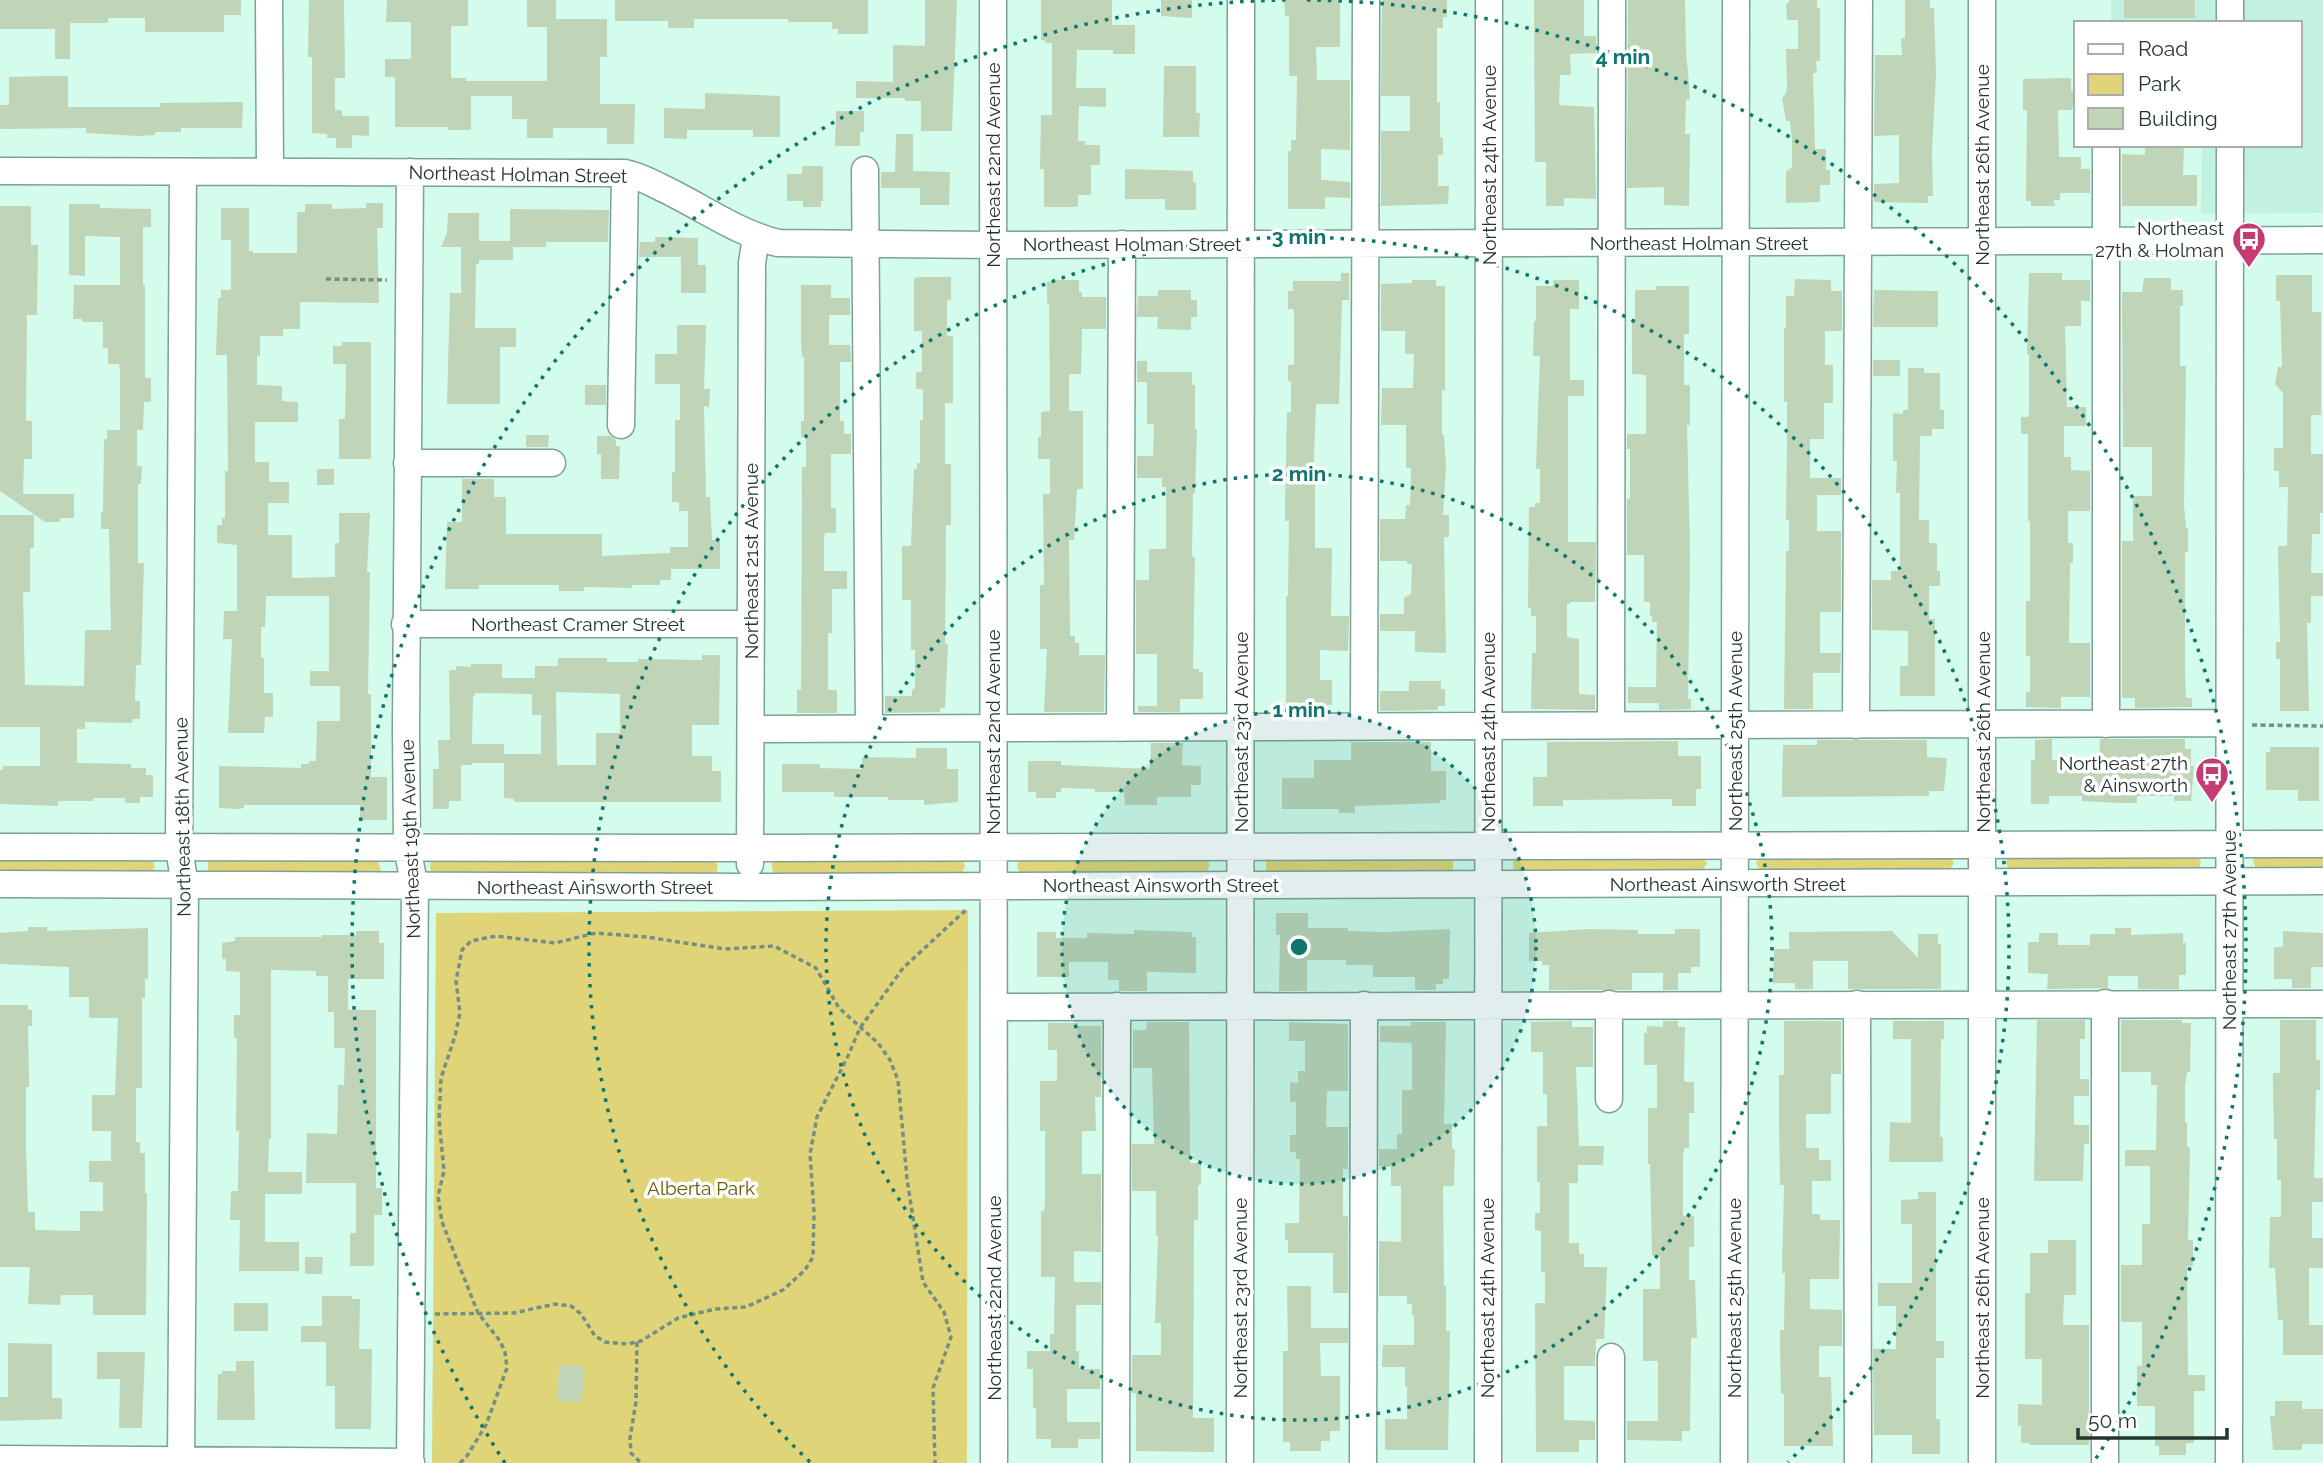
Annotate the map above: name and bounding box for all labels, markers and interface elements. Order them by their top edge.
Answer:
legend [2074,21,2302,147]
text: Road [2138,36,2188,61]
text: 4 min [1596,44,1650,69]
street label: Northeast 22nd Avenue [982,62,1004,268]
street label: Northeast 26th Avenue [1971,64,1993,266]
street label: Northeast 24th Avenue [1478,65,1500,265]
text: Park [2138,71,2181,96]
text: Building [2138,106,2218,131]
street label: Northeast Holman Street [409,161,628,187]
place label: Northeast 27th & Holman [2095,217,2225,261]
bus stop icon: Northeast 27th & Holman [2230,220,2268,269]
text: 3 min [1272,224,1326,249]
street label: Northeast Holman Street [1590,232,1809,254]
street label: Northeast Holman Street [1023,233,1242,255]
text: 2 min [1272,461,1326,486]
street label: Northeast 21st Avenue [740,463,762,659]
street label: Northeast Cramer Street [471,613,686,635]
street label: Northeast 22nd Avenue [982,629,1004,835]
street label: Northeast 23rd Avenue [1230,631,1252,833]
street label: Northeast 25th Avenue [1724,631,1746,831]
street label: Northeast 26th Avenue [1972,631,1994,833]
street label: Northeast 24th Avenue [1477,632,1499,832]
text: 1 min [1272,697,1326,722]
street label: Northeast 18th Avenue [169,717,195,917]
street label: Northeast 19th Avenue [396,739,424,939]
place label: Northeast 27th & Ainsworth [2059,752,2188,796]
bus stop icon: Northeast 27th & Ainsworth [2193,755,2231,804]
street label: Northeast 27th Avenue [2218,830,2240,1030]
street label: Northeast Ainsworth Street [1610,873,1847,895]
street label: Northeast Ainsworth Street [1043,874,1280,896]
street label: Northeast Ainsworth Street [477,876,714,898]
centre of rings [1287,935,1311,959]
park label: Alberta Park [647,1177,755,1199]
street label: Northeast 22nd Avenue [983,1195,1005,1401]
street label: Northeast 23rd Avenue [1229,1197,1251,1399]
street label: Northeast 26th Avenue [1971,1197,1993,1399]
street label: Northeast 24th Avenue [1476,1198,1498,1398]
street label: Northeast 25th Avenue [1723,1198,1745,1398]
scale bar [2078,1396,2227,1440]
text: 50 m [2088,1408,2137,1433]

